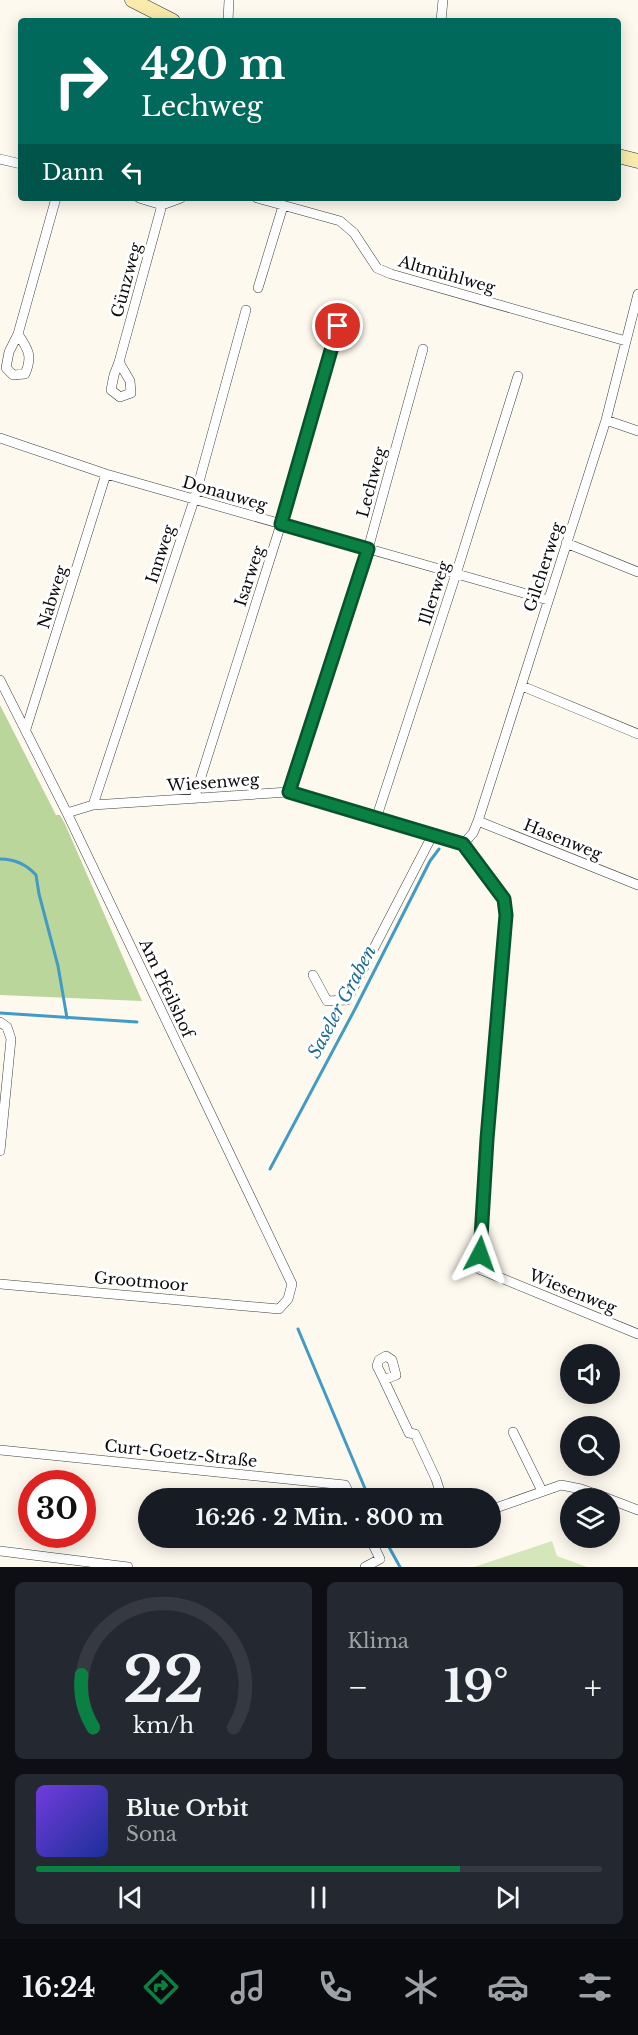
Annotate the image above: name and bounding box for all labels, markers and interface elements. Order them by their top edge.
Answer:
text: 420 m [141,38,286,90]
icon: right [42,42,120,120]
text: Lechweg [141,90,263,123]
icon: left [116,156,149,189]
text: Dann [42,159,104,186]
street label: Günzweg [106,240,146,320]
street label: Altmühlweg [395,250,498,297]
pin [312,300,363,351]
icon: arrive [321,309,354,342]
street label: Lechweg [352,444,390,519]
street label: Donauweg [180,471,270,515]
street label: Gilcherweg [519,519,567,614]
street label: Innweg [141,522,179,586]
street label: Isarweg [230,543,268,609]
street label: Illerweg [414,558,454,627]
street label: Nabweg [33,563,71,631]
street label: Wiesenweg [165,769,260,795]
street label: Hasenweg [521,814,606,864]
street label: Am Pfeilshof [135,935,200,1043]
water label: Saseler Graben [303,942,381,1062]
position arrow [448,1222,512,1286]
street label: Wiesenweg [525,1264,620,1318]
street label: Grootmoor [93,1267,189,1295]
map controls [560,1344,620,1548]
button: sound [560,1344,620,1404]
button: search [560,1416,620,1476]
street label: Curt-Goetz-Straße [104,1435,258,1471]
speed limit sign: 30 [18,1470,96,1548]
button: layers [560,1488,620,1548]
text: 16:26 · 2 Min. · 800 m [196,1504,444,1531]
text: Klima [348,1629,409,1653]
text: 22 [123,1641,204,1719]
text: 19° [444,1658,509,1714]
text: − [348,1667,368,1708]
text: + [584,1667,602,1708]
text: km/h [133,1712,194,1739]
text: Blue Orbit [126,1795,248,1822]
text: Sona [126,1822,177,1846]
icon: previous [114,1881,147,1914]
icon: pause [302,1881,335,1914]
icon: next [491,1881,524,1914]
icon: directions [140,1966,182,2008]
icon: music [227,1966,269,2008]
icon: phone [314,1966,356,2008]
icon: climate [400,1966,442,2008]
icon: car [487,1966,529,2008]
icon: filters [574,1966,616,2008]
text: 16:24 [22,1971,96,2004]

